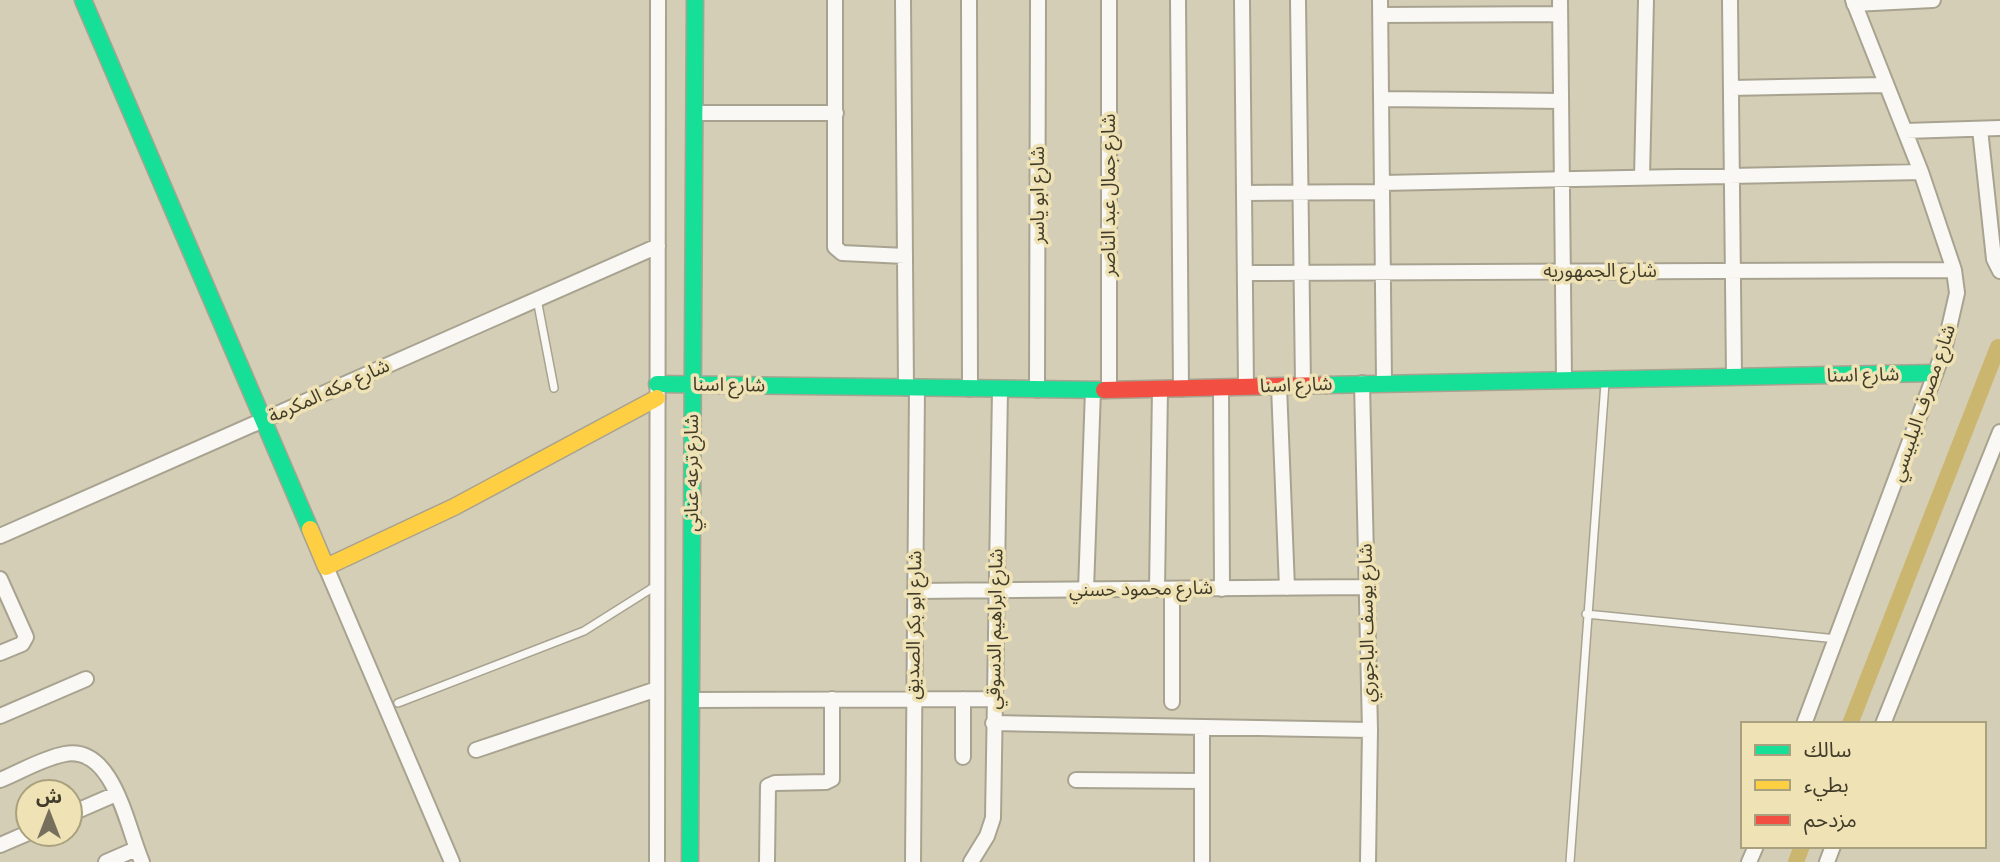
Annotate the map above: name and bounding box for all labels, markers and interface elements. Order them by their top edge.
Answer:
street label: شارع جمال عبد الناصر [1097,114,1122,277]
street label: شارع ابو ياسر [1026,146,1051,245]
street label: شارع الجمهوريه [1543,259,1657,284]
street label: شارع مصرف البلبيسي [1885,321,1963,485]
street label: شارع مكه المكرمة [265,354,394,429]
street label: شارع اسنا [1826,362,1900,389]
street label: شارع اسنا [692,372,766,399]
street label: شارع اسنا [1259,372,1333,399]
street label: شارع ترعه عناني [680,414,706,532]
street label: شارع يوسف الباجوري [1354,543,1383,703]
street label: شارع ابراهيم الدسوقي [982,548,1011,710]
street label: شارع ابو بكر الصديق [901,550,928,700]
street label: شارع محمود حسني [1069,576,1213,605]
legend [1741,722,1986,848]
text: سالك [1804,737,1851,763]
text: بطيء [1804,772,1849,801]
north arrow [14,778,84,848]
text: ش [36,785,62,809]
text: مزدحم [1804,807,1857,835]

